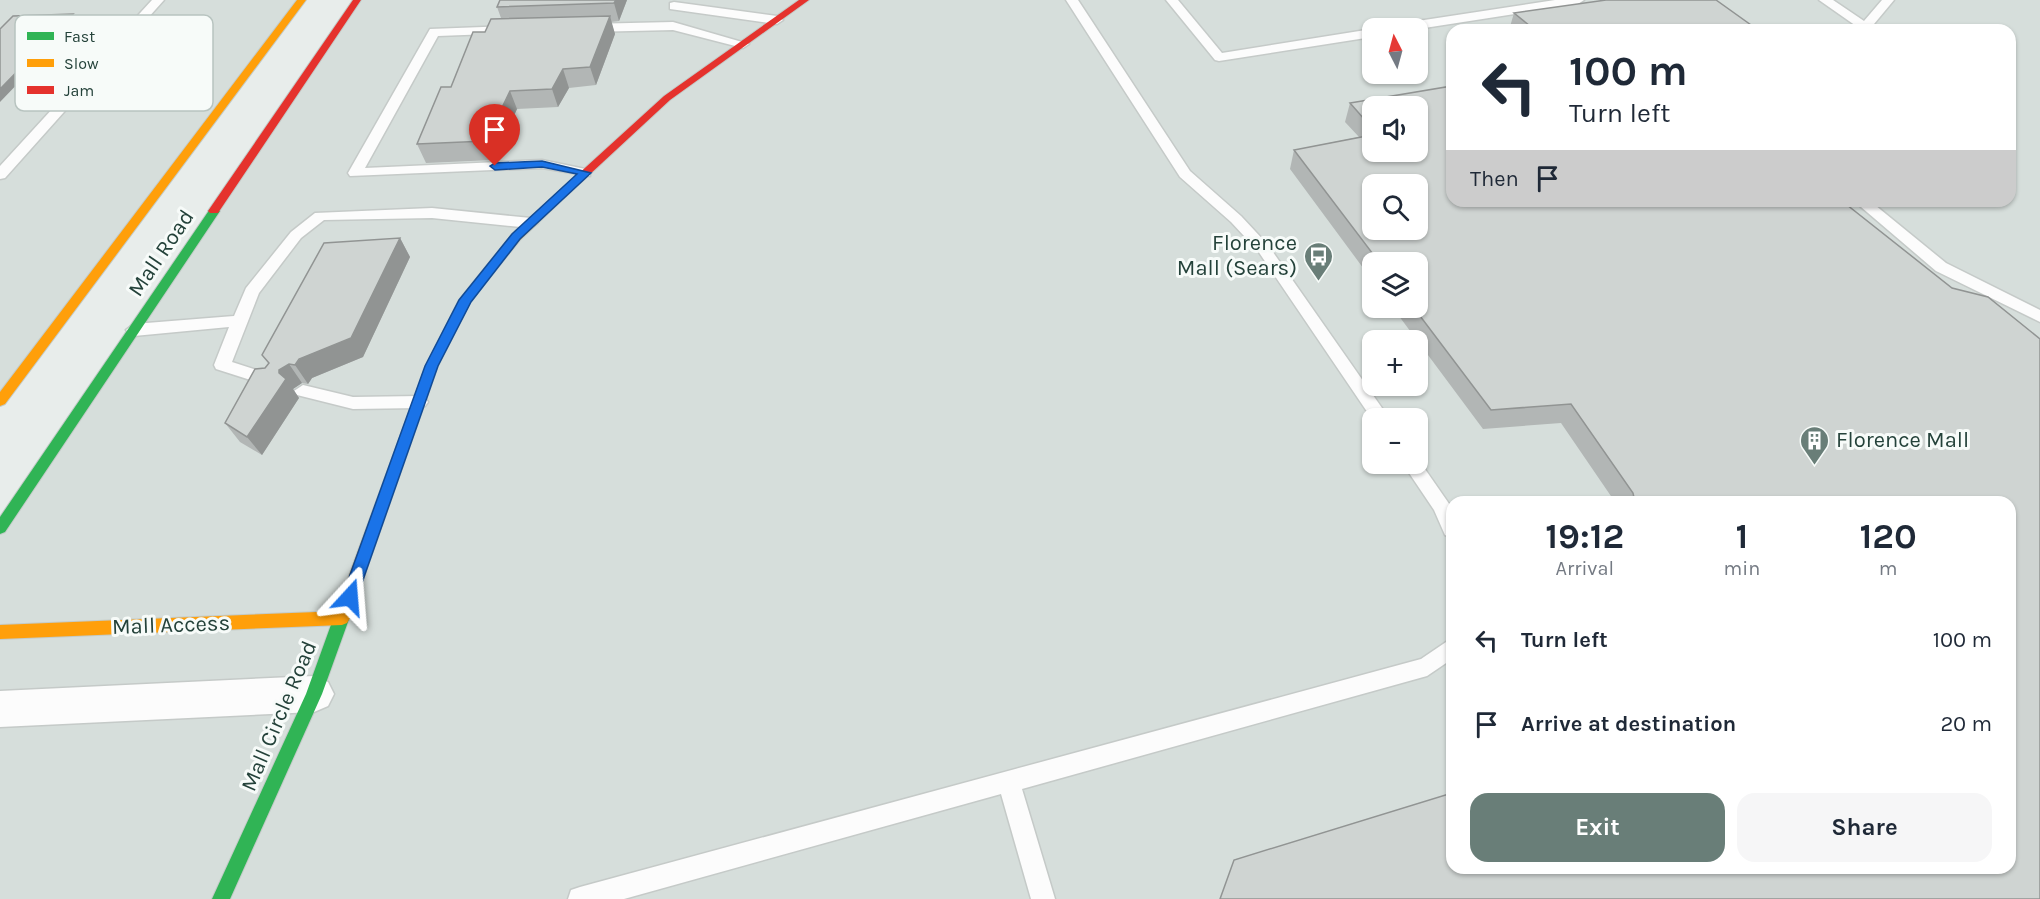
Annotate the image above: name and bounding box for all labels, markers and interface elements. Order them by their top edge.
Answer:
legend [15,15,213,111]
north arrow [1362,18,1428,84]
map controls [1362,18,1428,474]
text: Fast [64,27,95,46]
text: 100 m [1569,46,1688,96]
icon: left [1470,48,1548,126]
text: Slow [64,54,99,73]
text: Jam [64,81,94,100]
button: sound [1362,96,1428,162]
text: Turn left [1569,97,1670,129]
pin [469,104,520,166]
icon: arrive [478,113,511,146]
icon: arrive [1531,162,1564,195]
text: Then [1470,166,1519,192]
button: search [1362,174,1428,240]
street label: Mall Road [123,205,199,301]
place label: Florence Mall (Sears) [1177,230,1297,281]
bus stop icon: Florence Mall (Sears) [1302,240,1334,282]
button: layers [1362,252,1428,318]
button: + [1362,330,1428,396]
button: − [1362,408,1428,474]
building icon: Florence Mall [1799,424,1831,466]
place label: Florence Mall [1836,427,1969,453]
text: 19:12 [1545,515,1624,557]
text: 1 [1735,515,1748,557]
text: 120 [1859,515,1917,557]
text: Arrival [1555,557,1614,580]
text: min [1723,557,1760,580]
text: m [1879,557,1897,580]
position arrow [318,565,382,629]
street label: Mall Access [112,610,230,640]
icon: left [1470,624,1503,657]
text: Turn left [1521,627,1608,653]
text: 100 m [1933,627,1992,653]
street label: Mall Circle Road [236,637,322,795]
icon: arrive [1470,708,1503,741]
text: Arrive at destination [1521,711,1736,737]
text: 20 m [1940,711,1992,737]
button: Exit [1470,793,1725,862]
button: Share [1737,793,1992,862]

